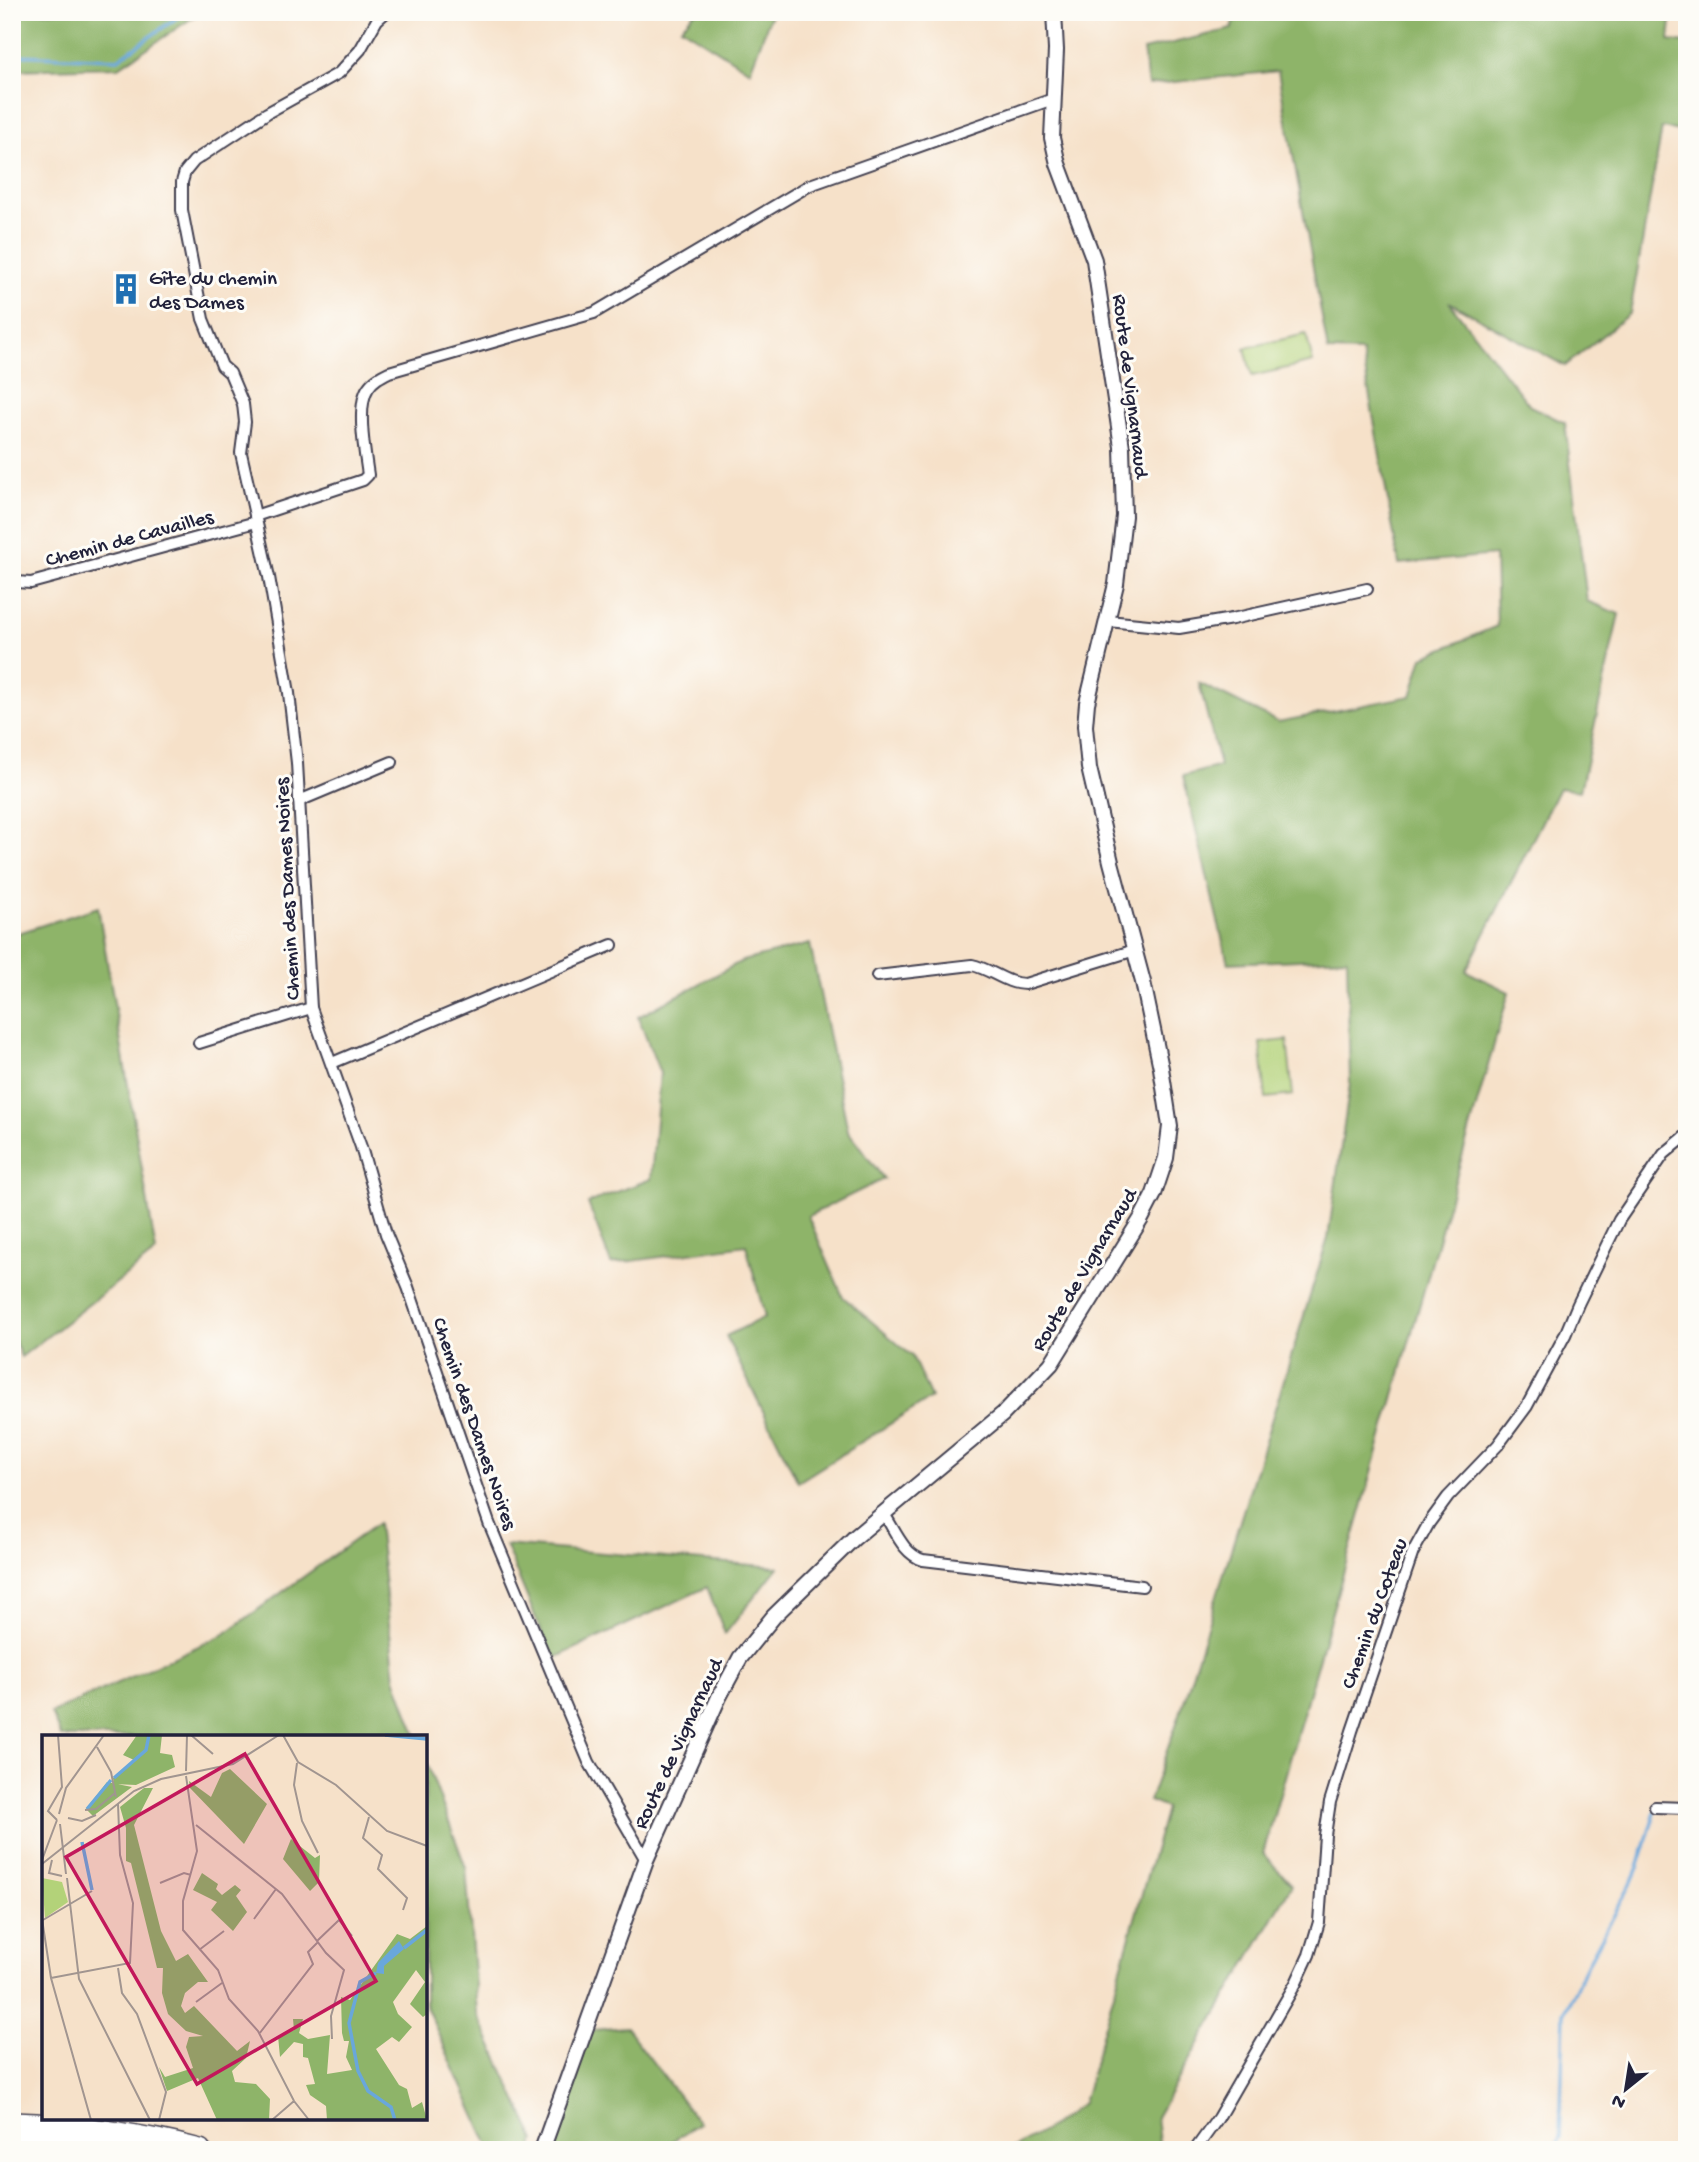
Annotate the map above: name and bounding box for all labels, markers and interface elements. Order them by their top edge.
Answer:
place label: Gîte du chemin des Dames [149,268,277,317]
building icon: Gîte du chemin des Dames [109,272,143,306]
street label: Route de Vignarnaud [1105,293,1152,482]
street label: Chemin de Cavailles [43,506,218,575]
street label: Chemin des Dames Noires [271,776,308,1001]
street label: Route de Vignarnaud [1028,1184,1145,1357]
street label: Chemin des Dames Noires [425,1315,521,1535]
street label: Chemin du Coteau [1337,1535,1415,1693]
street label: Route de Vignarnaud [630,1654,731,1834]
inset map [42,1735,427,2120]
north arrow [1590,2054,1660,2124]
text: N [1608,2088,1630,2114]

